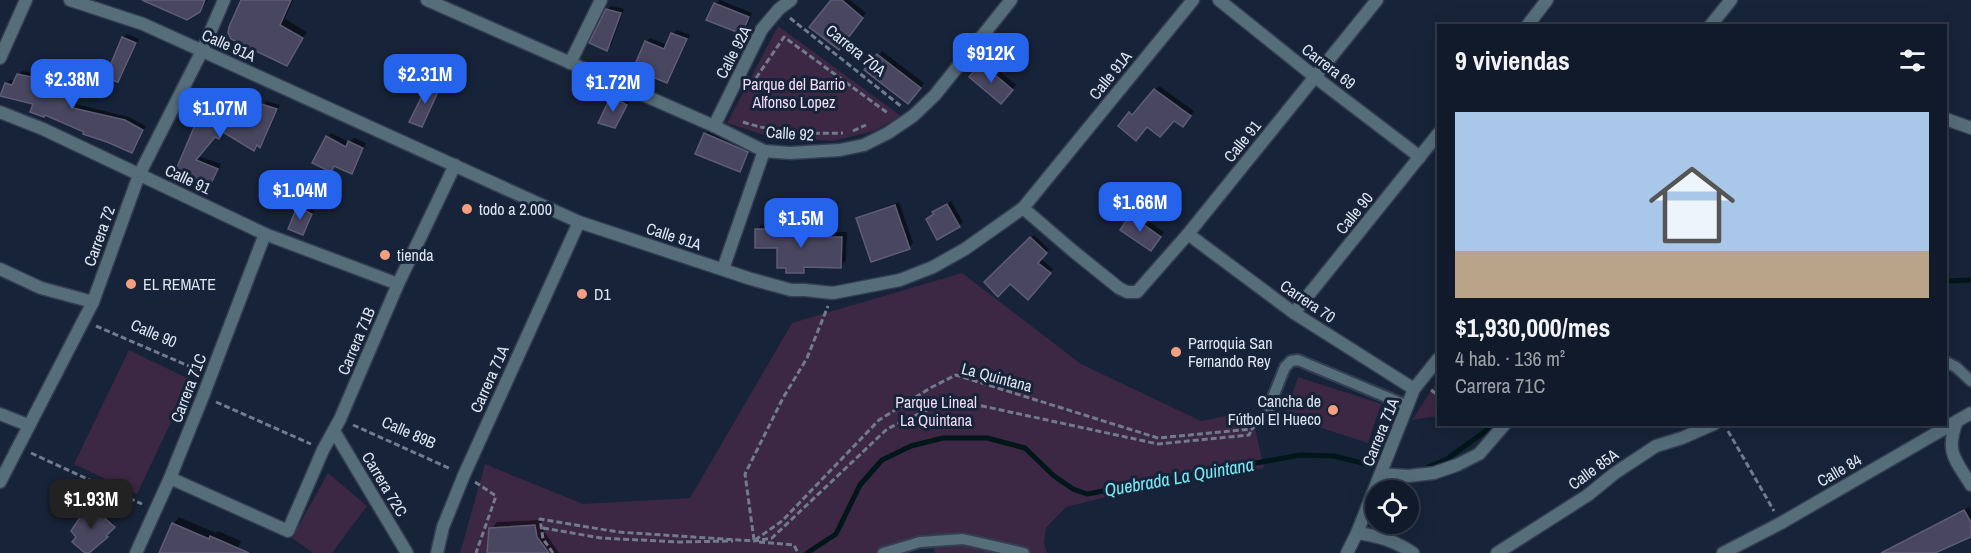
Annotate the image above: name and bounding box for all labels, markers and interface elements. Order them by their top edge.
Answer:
street label: Carrera 70A [821,19,891,81]
street label: Calle 92A [710,22,756,82]
street label: Calle 91A [199,23,260,67]
pin: $912K [949,33,1033,84]
street label: Carrera 69 [1298,38,1360,94]
text: $912K [967,39,1015,66]
text: 9 viviendas [1455,43,1570,78]
icon: filters [1896,44,1929,77]
street label: Calle 91A [1084,46,1137,104]
pin: $2.31M [376,54,474,105]
pin: $2.38M [23,59,121,110]
text: $2.31M [398,60,452,87]
pin: $1.72M [564,62,662,113]
text: $2.38M [45,65,99,92]
text: $1.72M [586,68,640,95]
park label: Parque del Barrio Alfonso Lopez [743,73,845,113]
pin: $1.07M [171,88,269,139]
text: $1.07M [193,94,247,121]
street label: Calle 91 [1218,115,1266,167]
street label: Calle 92 [765,120,815,146]
icon: home [1638,151,1746,259]
street label: Calle 91 [162,159,215,199]
pin: $1.04M [251,170,349,221]
text: $1.04M [273,176,327,203]
pin: $1.66M [1091,182,1189,233]
street label: Calle 90 [1330,187,1378,239]
text: $1.66M [1113,188,1167,215]
place label: todo a 2.000 [479,198,552,220]
pin: $1.5M [759,198,843,249]
marker: todo a 2.000 [460,202,474,216]
street label: Carrera 72 [78,203,120,269]
text: $1.5M [778,204,824,231]
street label: Calle 91A [644,217,705,255]
place label: tienda [397,244,434,266]
marker: tienda [378,248,392,262]
place label: EL REMATE [143,273,216,295]
street label: Carrera 70 [1276,274,1340,328]
marker: EL REMATE [124,277,138,291]
place label: D1 [594,283,611,305]
marker: D1 [575,287,589,301]
street label: Carrera 71B [332,304,380,378]
text: $1,930,000/mes [1455,310,1610,345]
street label: Calle 90 [128,313,180,353]
place label: Parroquia San Fernando Rey [1188,332,1273,372]
street label: Carrera 71A [464,342,514,416]
marker: Parroquia San Fernando Rey [1169,345,1183,359]
text: 4 hab. · 136 m² [1455,345,1565,372]
street label: Carrera 71C [165,350,211,426]
street label: La Quintana [959,357,1035,397]
text: Carrera 71C [1455,372,1545,399]
place label: Cancha de Fútbol El Hueco [1228,390,1321,430]
park label: Parque Lineal La Quintana [895,391,977,431]
street label: Carrera 71A [1356,395,1404,469]
marker: Cancha de Fútbol El Hueco [1326,403,1340,417]
street label: Calle 89B [379,410,440,454]
street label: Calle 85A [1564,443,1623,495]
street label: Carrera 72C [357,447,413,521]
street label: Calle 84 [1813,448,1865,492]
water label: Quebrada La Quintana [1102,452,1256,502]
pin: $1.93M [42,479,140,530]
map controls [1365,480,1419,534]
button: locate [1365,480,1419,534]
text: $1.93M [64,485,118,512]

